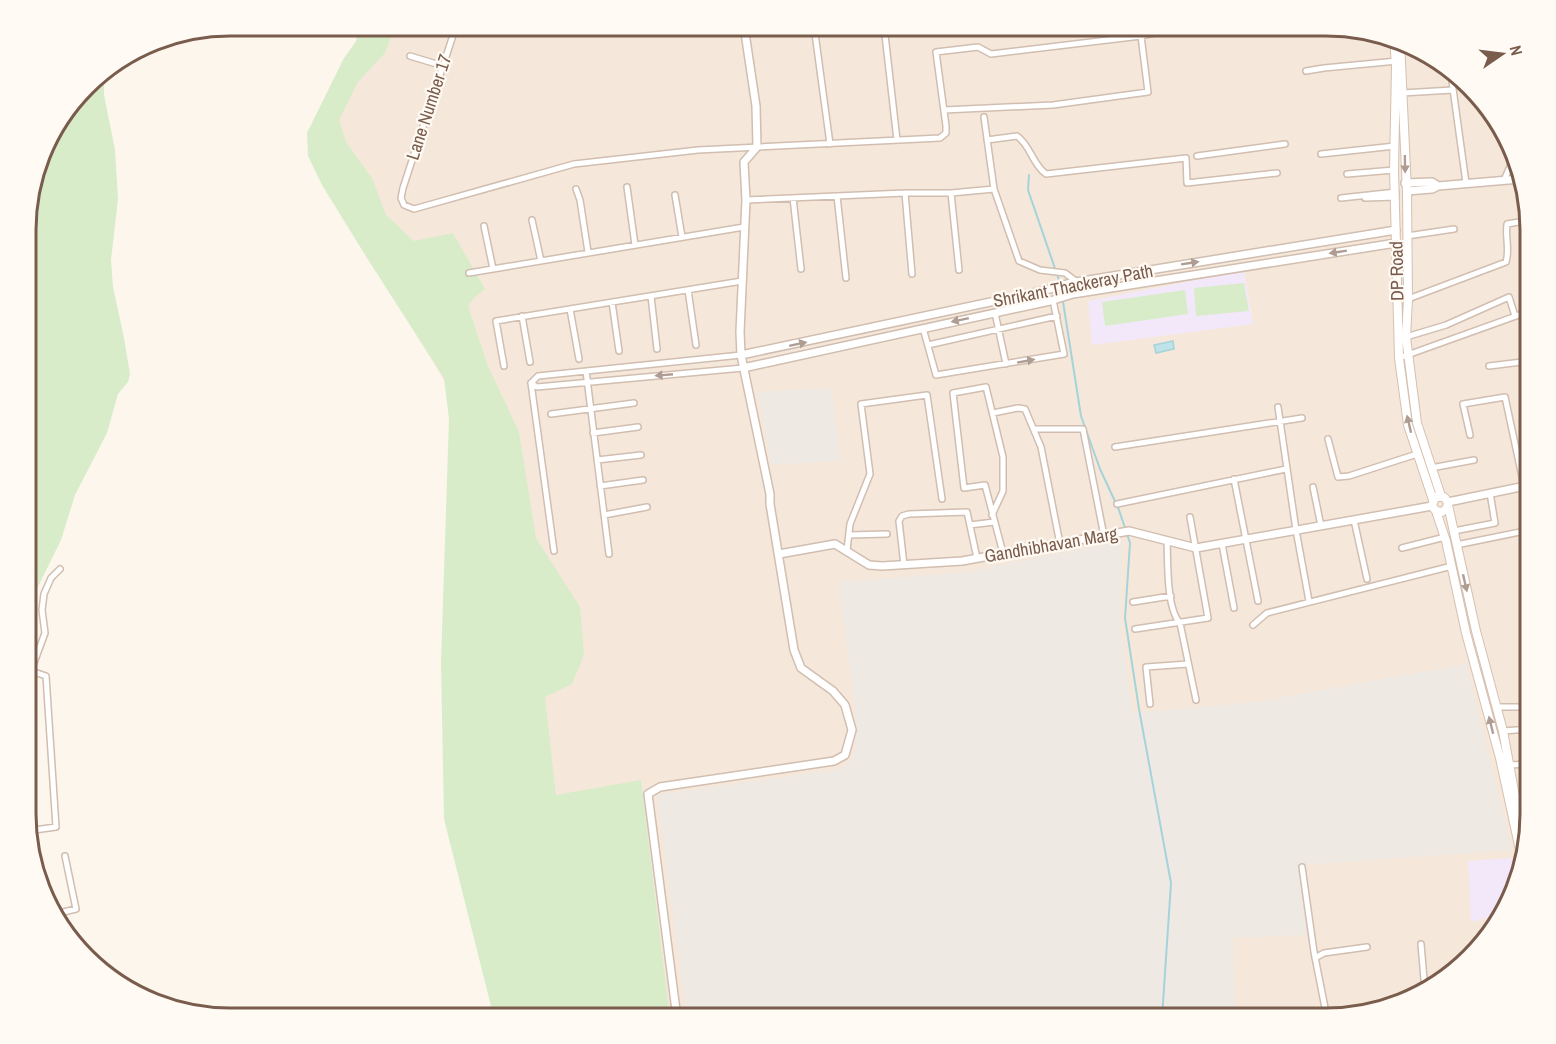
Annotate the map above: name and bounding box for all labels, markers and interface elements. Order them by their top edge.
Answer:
north arrow [1472,24,1532,84]
text: N [1505,43,1528,58]
street label: Lane Number 17 [400,51,457,163]
one-way arrow [1400,154,1410,173]
street label: DP Road [1383,241,1410,301]
one-way arrow [1328,247,1347,256]
street label: Shrikant Thackeray Path [991,258,1155,313]
one-way arrow [1181,259,1200,268]
one-way arrow [951,316,969,326]
one-way arrow [789,339,808,348]
one-way arrow [1017,356,1036,365]
one-way arrow [655,370,674,380]
one-way arrow [1403,415,1413,433]
street label: Gandhibhavan Marg [982,520,1120,569]
one-way arrow [1460,573,1470,592]
one-way arrow [1486,715,1496,734]

